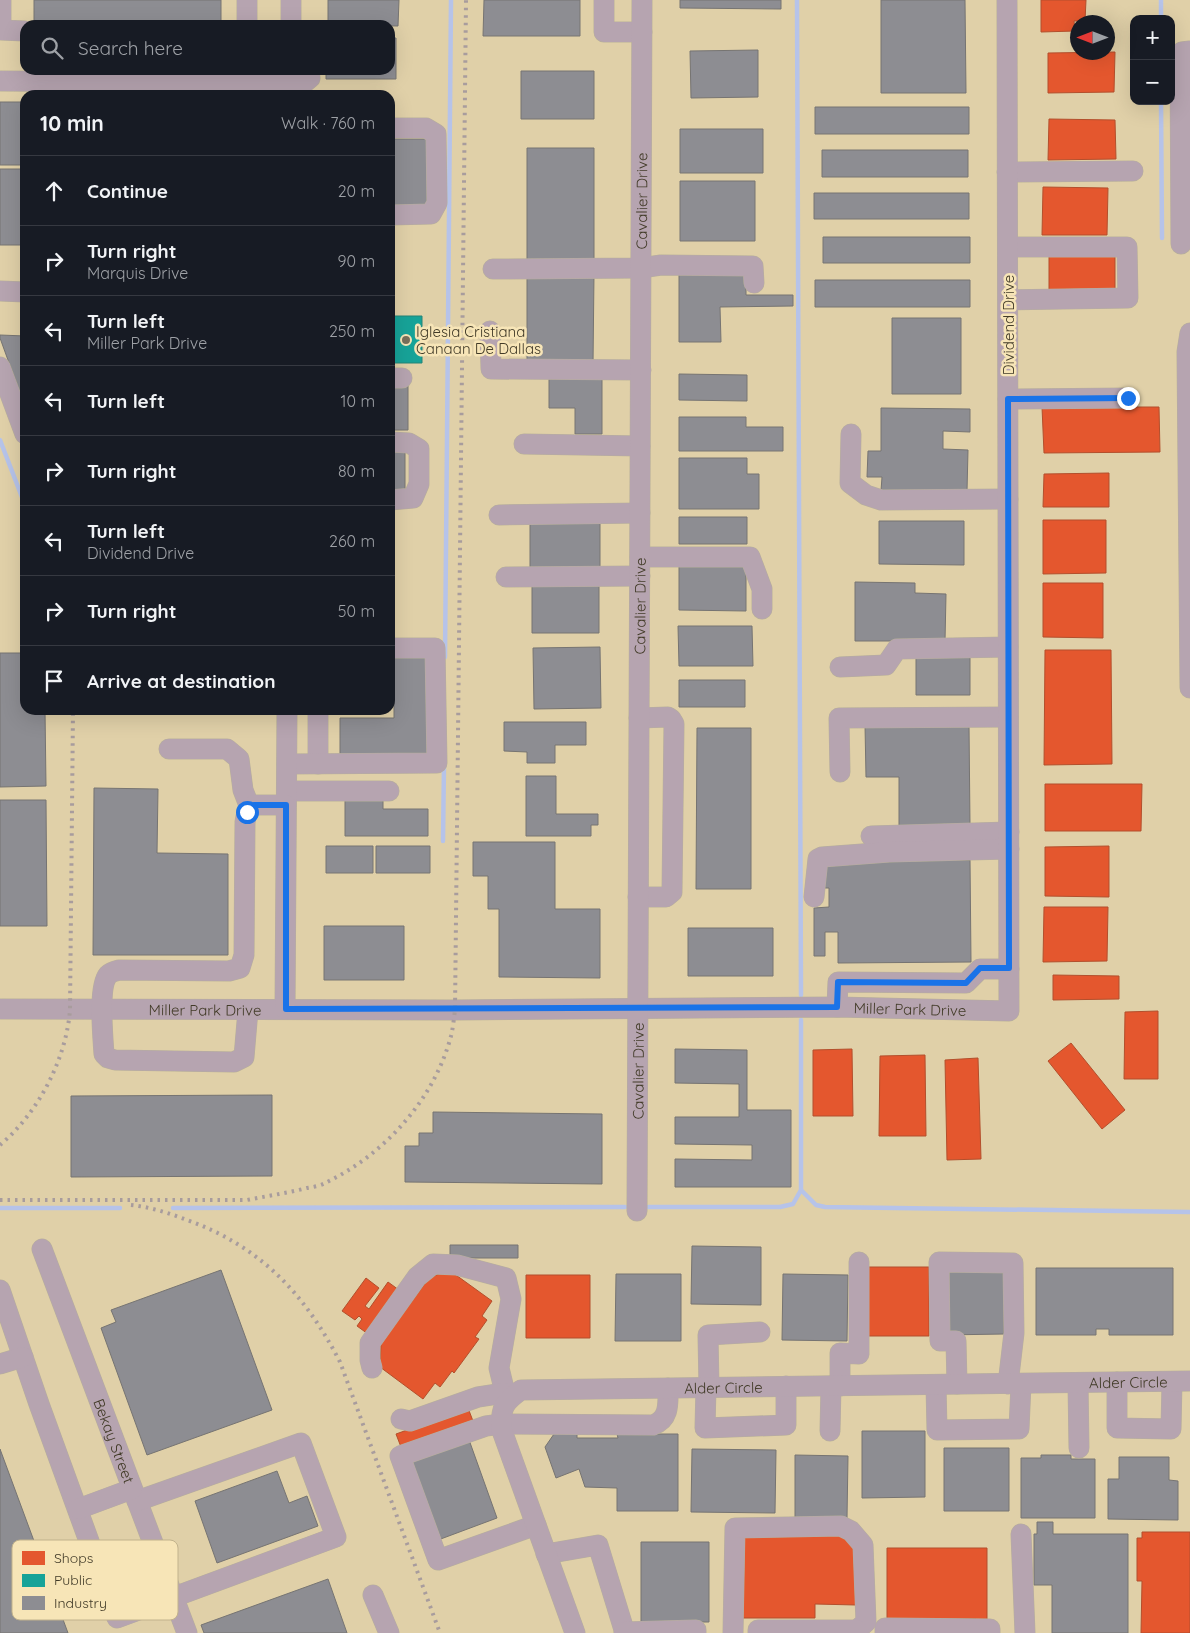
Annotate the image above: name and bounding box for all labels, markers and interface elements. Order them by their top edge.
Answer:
north arrow [1070,15,1115,60]
map controls [1130,15,1175,105]
button: + [1130,15,1175,60]
search box [20,20,395,75]
icon: search [38,34,66,62]
text: Search here [78,36,183,60]
button: − [1130,60,1175,105]
text: 10 min [40,110,104,136]
text: Walk · 760 m [281,113,375,133]
street label: Cavalier Drive [631,153,651,250]
icon: ahead [40,177,68,205]
text: Continue [87,179,168,203]
text: 20 m [338,181,375,201]
text: Turn right [87,239,176,263]
icon: right [40,247,68,275]
text: 90 m [338,251,375,271]
text: Marquis Drive [87,263,188,283]
street label: Dividend Drive [999,275,1018,375]
text: Turn left [87,309,165,333]
icon: left [40,317,68,345]
text: 250 m [329,321,375,341]
place label: Iglesia Cristiana Canaan De Dallas [416,322,541,358]
text: Miller Park Drive [87,333,207,353]
marker: Iglesia Cristiana Canaan De Dallas [400,334,412,346]
icon: left [40,387,68,415]
route end [1117,387,1140,410]
text: Turn left [87,389,165,413]
text: 10 m [341,391,375,411]
icon: right [40,457,68,485]
text: Turn right [87,459,176,483]
text: 80 m [338,461,375,481]
text: Turn left [87,519,165,543]
icon: left [40,527,68,555]
text: 260 m [329,531,375,551]
text: Dividend Drive [87,543,194,563]
street label: Cavalier Drive [630,558,649,655]
icon: right [40,597,68,625]
text: Turn right [87,599,176,623]
text: 50 m [338,601,375,621]
icon: arrive [40,667,68,695]
text: Arrive at destination [87,669,276,693]
route start [236,801,259,824]
street label: Miller Park Drive [853,998,967,1020]
street label: Miller Park Drive [149,1000,261,1019]
street label: Cavalier Drive [628,1023,647,1120]
street label: Alder Circle [1089,1372,1168,1392]
street label: Alder Circle [684,1377,763,1397]
street label: Bekay Street [90,1396,139,1486]
legend [12,1540,178,1620]
text: Shops [54,1549,93,1567]
text: Public [54,1571,92,1589]
text: Industry [54,1594,107,1612]

